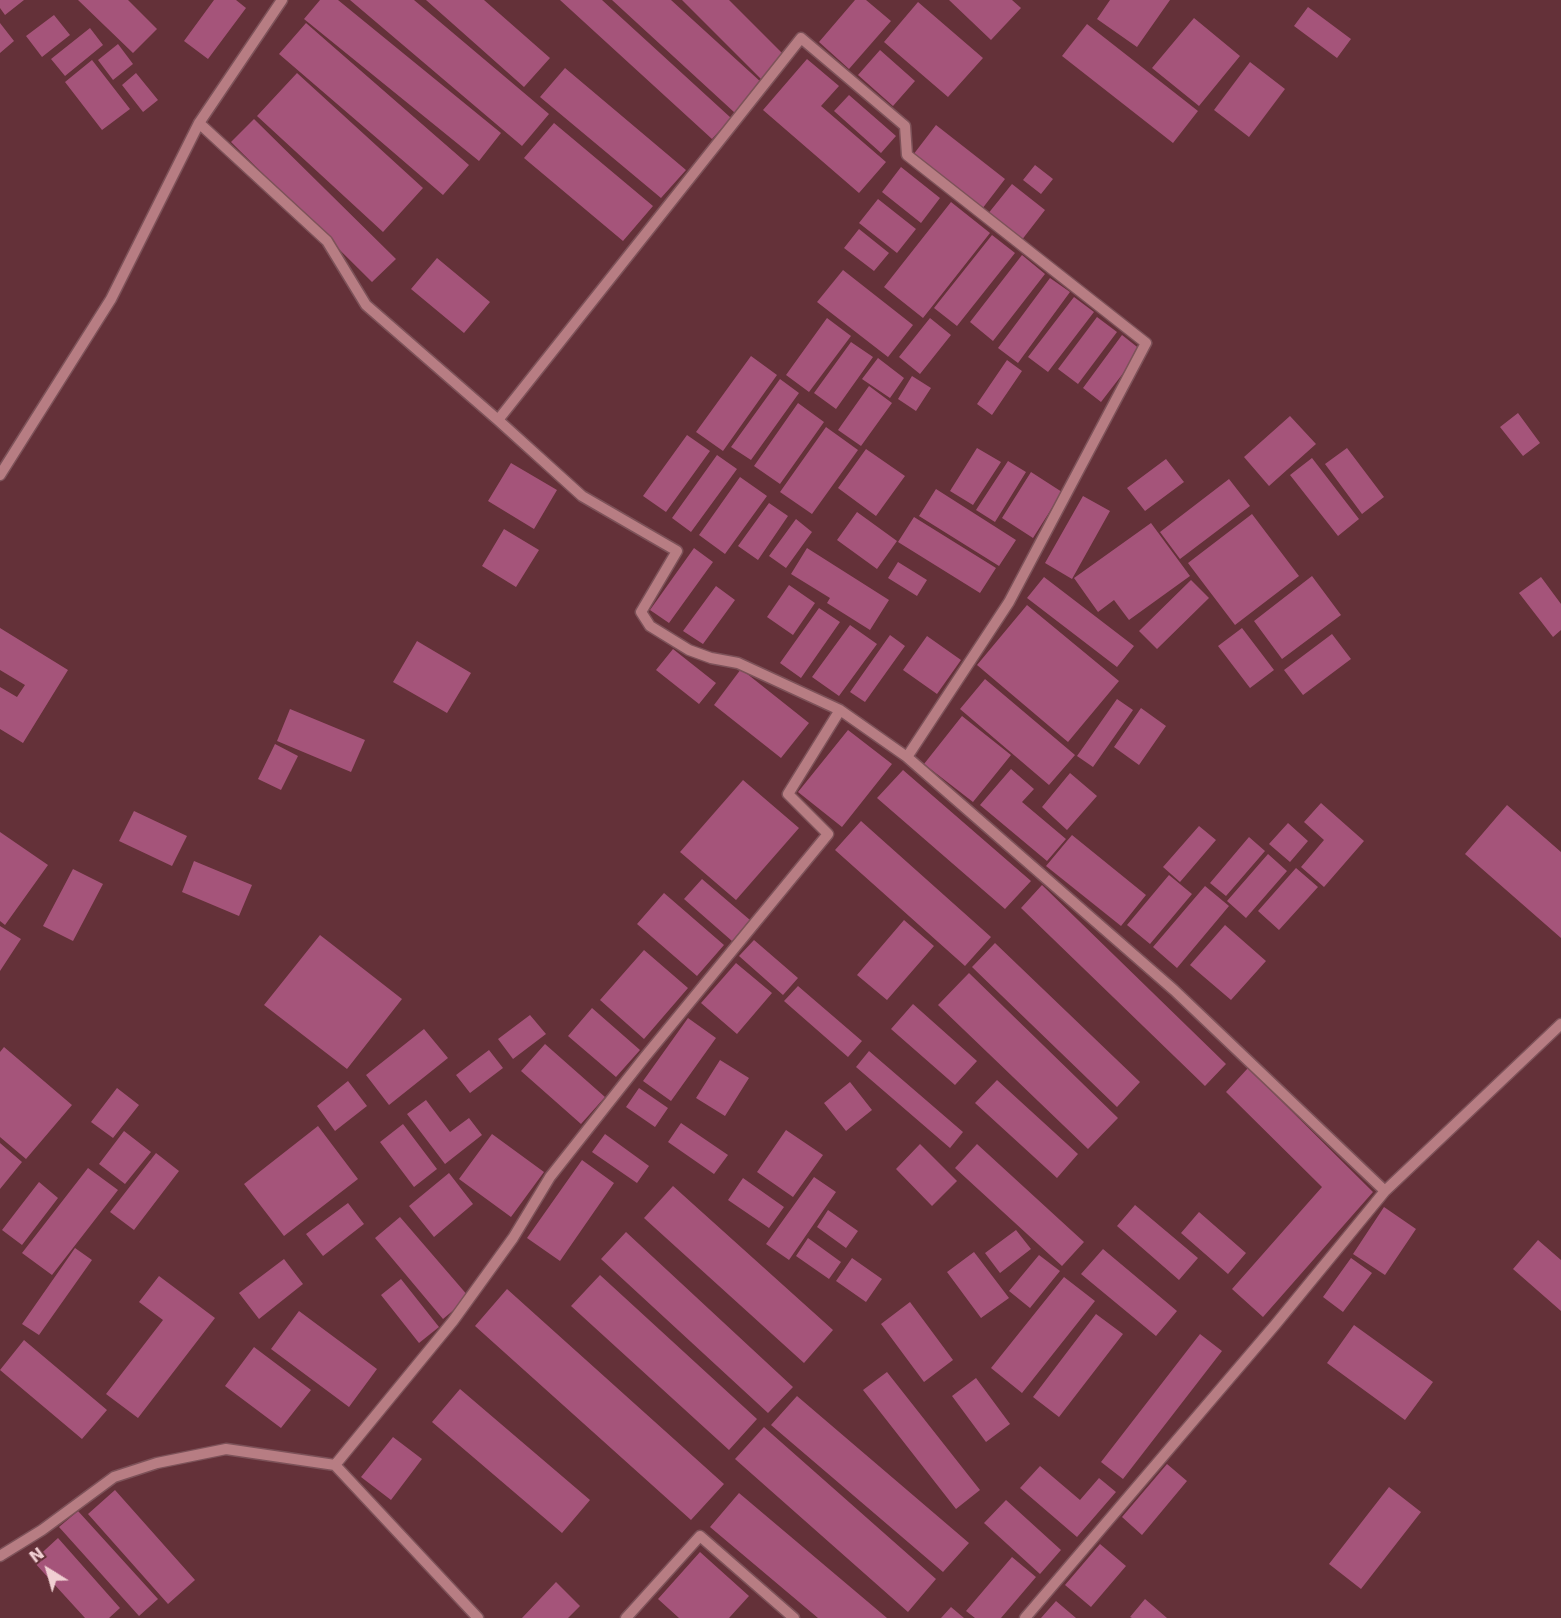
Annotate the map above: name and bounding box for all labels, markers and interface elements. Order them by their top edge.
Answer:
north arrow [18,1540,78,1600]
text: N [26,1544,48,1567]

